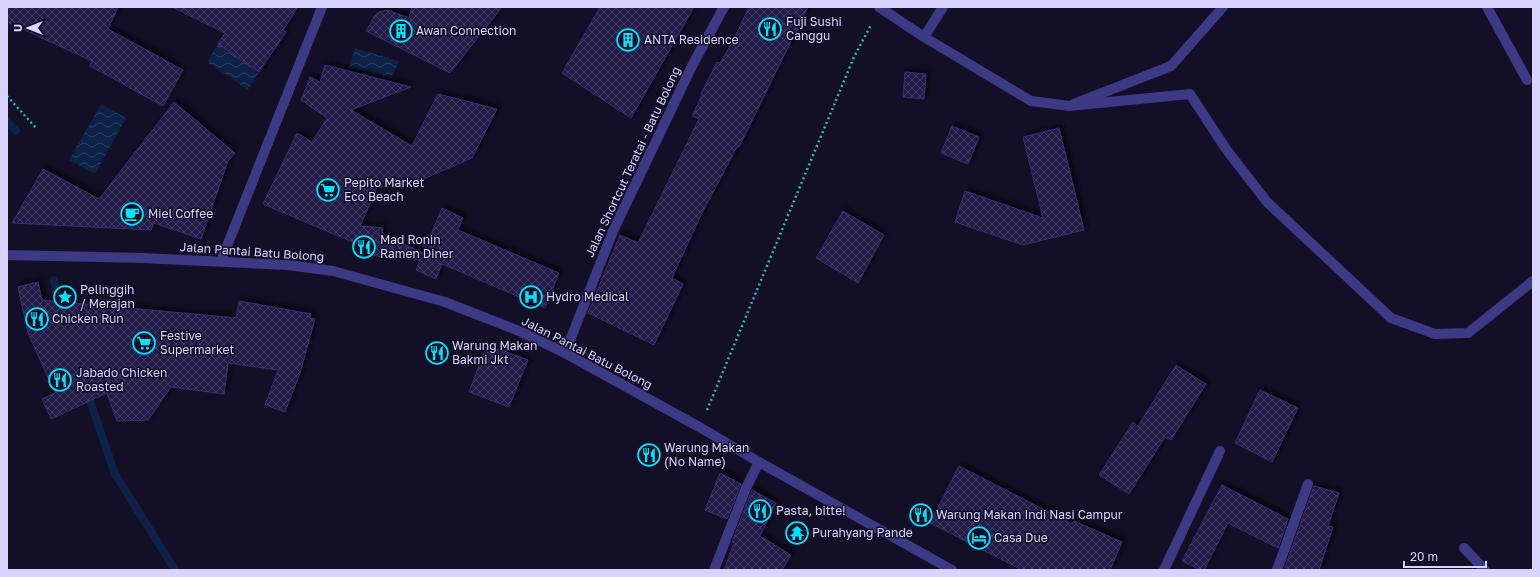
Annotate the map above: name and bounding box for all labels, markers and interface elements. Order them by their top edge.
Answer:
north arrow [8,8,48,48]
place label: Fuji Sushi Canggu [786,14,842,43]
restaurant icon: Fuji Sushi Canggu [757,16,783,42]
building icon: Awan Connection [388,18,414,44]
place label: Awan Connection [416,23,516,38]
text: U [11,24,24,32]
building icon: ANTA Residence [615,27,641,53]
place label: ANTA Residence [644,32,739,47]
street label: Jalan Shortcut Teratai - Batu Bolong [582,64,683,259]
place label: Pepito Market Eco Beach [344,175,425,204]
supermarket icon: Pepito Market Eco Beach [315,177,341,203]
cafe icon: Miel Coffee [119,201,145,227]
place label: Miel Coffee [148,206,213,221]
place label: Mad Ronin Ramen Diner [380,232,454,261]
restaurant icon: Mad Ronin Ramen Diner [351,234,377,260]
street label: Jalan Pantai Batu Bolong [179,239,325,264]
place label: Pelinggih / Merajan [80,282,135,311]
place icon: Pelinggih / Merajan [52,284,78,310]
hospital icon: Hydro Medical [518,284,544,310]
place label: Hydro Medical [546,289,629,304]
restaurant icon: Chicken Run [24,306,50,332]
place label: Chicken Run [52,311,124,326]
street label: Jalan Pantai Batu Bolong [519,313,655,392]
place label: Festive Supermarket [160,328,235,357]
supermarket icon: Festive Supermarket [131,330,157,356]
place label: Warung Makan Bakmi Jkt [452,338,537,367]
restaurant icon: Warung Makan Bakmi Jkt [424,340,450,366]
place label: Jabado Chicken Roasted [76,365,167,394]
restaurant icon: Jabado Chicken Roasted [47,367,73,393]
place label: Warung Makan (No Name) [664,440,749,469]
restaurant icon: Warung Makan (No Name) [636,442,662,468]
restaurant icon: Pasta, bitte! [747,498,773,524]
restaurant icon: Warung Makan Indi Nasi Campur [908,502,934,528]
place label: Pasta, bitte! [776,503,846,518]
place label: Warung Makan Indi Nasi Campur [936,507,1123,522]
temple icon: Purahyang Pande [784,520,810,546]
place label: Purahyang Pande [812,525,913,540]
hotel icon: Casa Due [966,525,992,551]
place label: Casa Due [994,530,1048,545]
scale bar [1404,543,1486,569]
text: 20 m [1410,549,1438,564]

